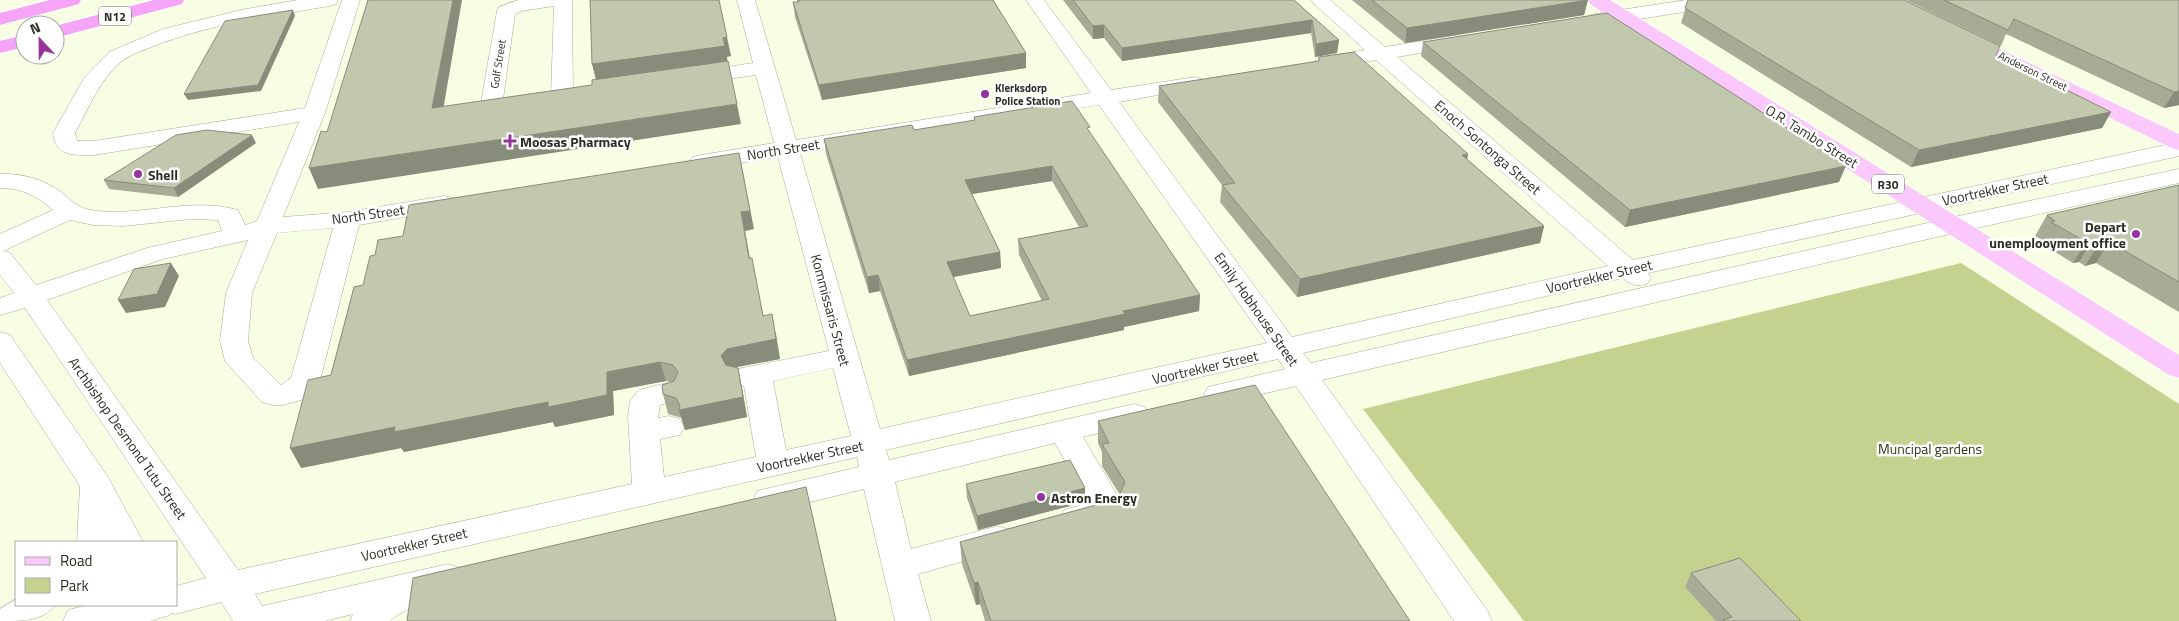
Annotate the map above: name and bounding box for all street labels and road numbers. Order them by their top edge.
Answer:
road number: N12 [99,7,131,26]
street label: Golf Street [486,38,510,90]
street label: Anderson Street [1996,47,2070,95]
street label: Enoch Sontonga Street [1430,95,1546,199]
street label: O.R. Tambo Street [1762,99,1862,173]
street label: North Street [745,133,821,165]
street label: Voortrekker Street [1940,167,2050,211]
road number: R30 [1872,174,1904,193]
street label: North Street [330,198,406,229]
street label: Emily Hobhouse Street [1210,248,1304,370]
street label: Kommissaris Street [806,252,856,368]
street label: Voortrekker Street [1544,254,1654,298]
street label: Voortrekker Street [1150,345,1260,389]
street label: Archbishop Desmond Tutu Street [64,353,192,523]
street label: Voortrekker Street [755,434,865,478]
street label: Voortrekker Street [359,522,469,566]

